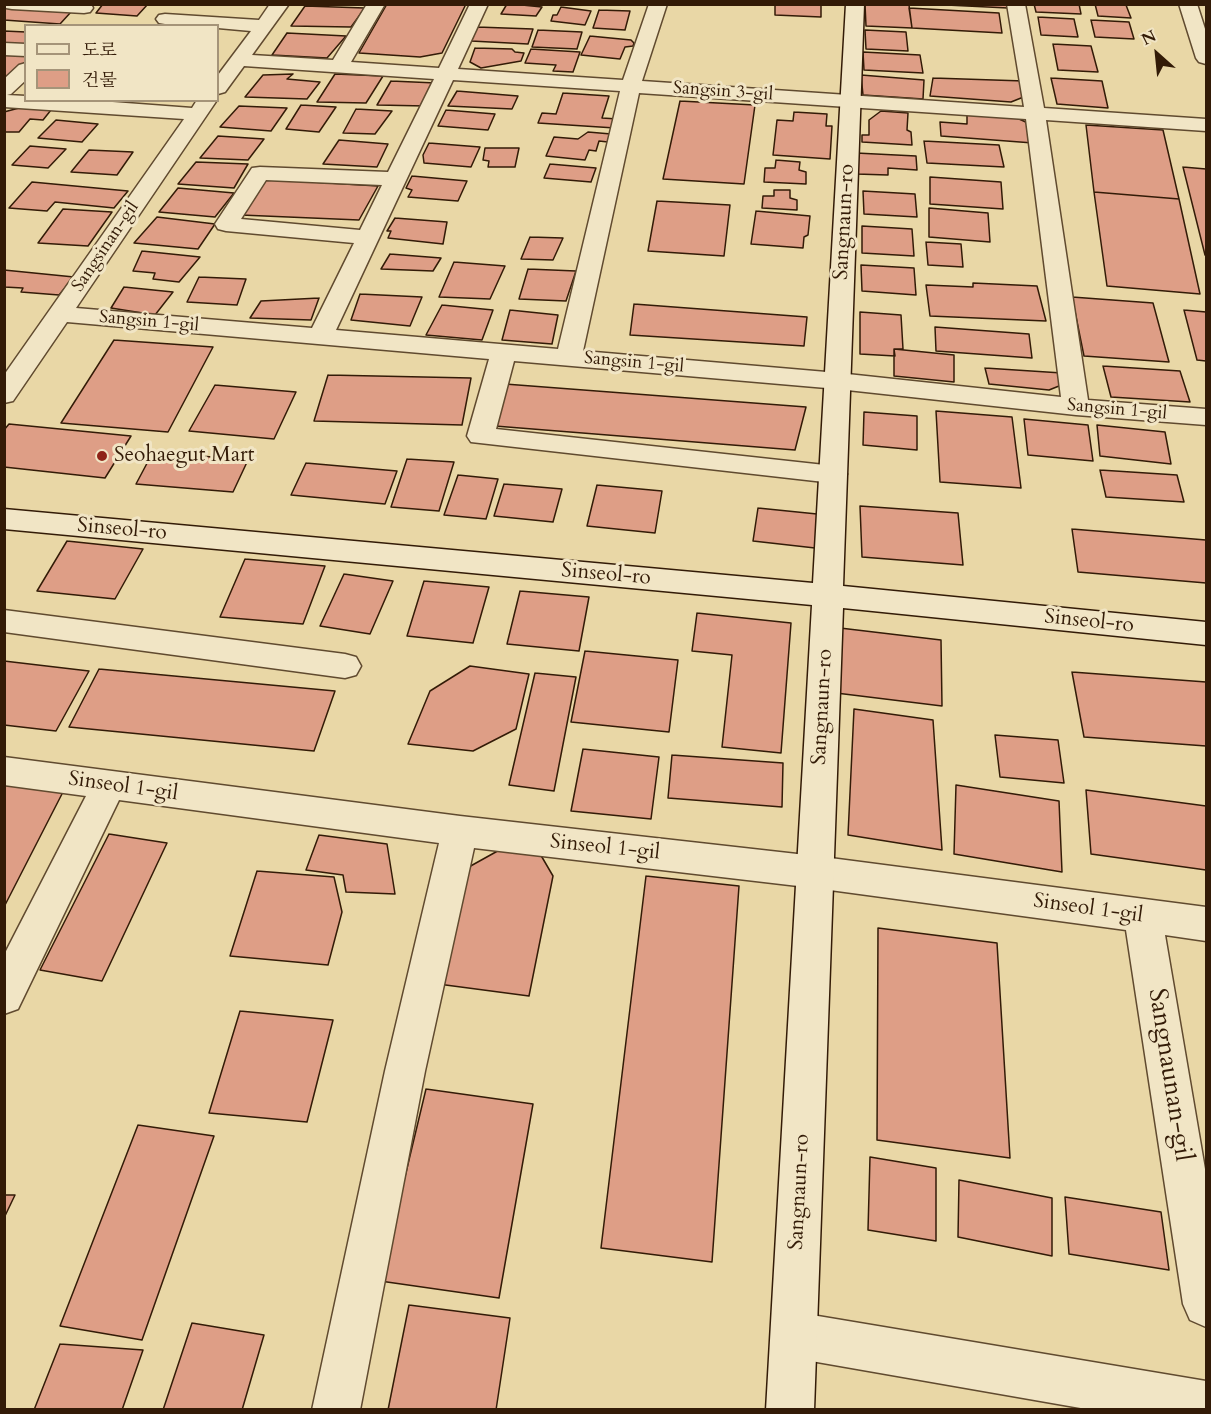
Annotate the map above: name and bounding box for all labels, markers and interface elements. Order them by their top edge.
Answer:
legend [24,24,219,102]
north arrow [1127,24,1187,84]
text: N [1138,25,1160,51]
text: 도로 [82,38,117,63]
text: 건물 [82,68,117,93]
street label: Sangsin 3-gil [672,78,774,106]
street label: Sangnaun-ro [829,163,861,281]
street label: Sangsinan-gil [68,198,144,296]
street label: Sangsin 1-gil [98,307,200,337]
street label: Sangsin 1-gil [583,348,685,378]
street label: Sangsin 1-gil [1066,395,1168,425]
place label: Seohaegut Mart [114,443,254,469]
marker: Seohaegut Mart [95,449,109,463]
street label: Sinseol-ro [76,514,168,546]
street label: Sinseol-ro [560,559,652,591]
street label: Sinseol-ro [1043,605,1135,639]
street label: Sangnaun-ro [807,648,839,766]
street label: Sinseol 1-gil [67,767,179,807]
street label: Sinseol 1-gil [549,830,661,866]
street label: Sinseol 1-gil [1032,889,1144,929]
street label: Sangnaunan-gil [1140,986,1198,1164]
street label: Sangnaun-ro [784,1133,816,1251]

